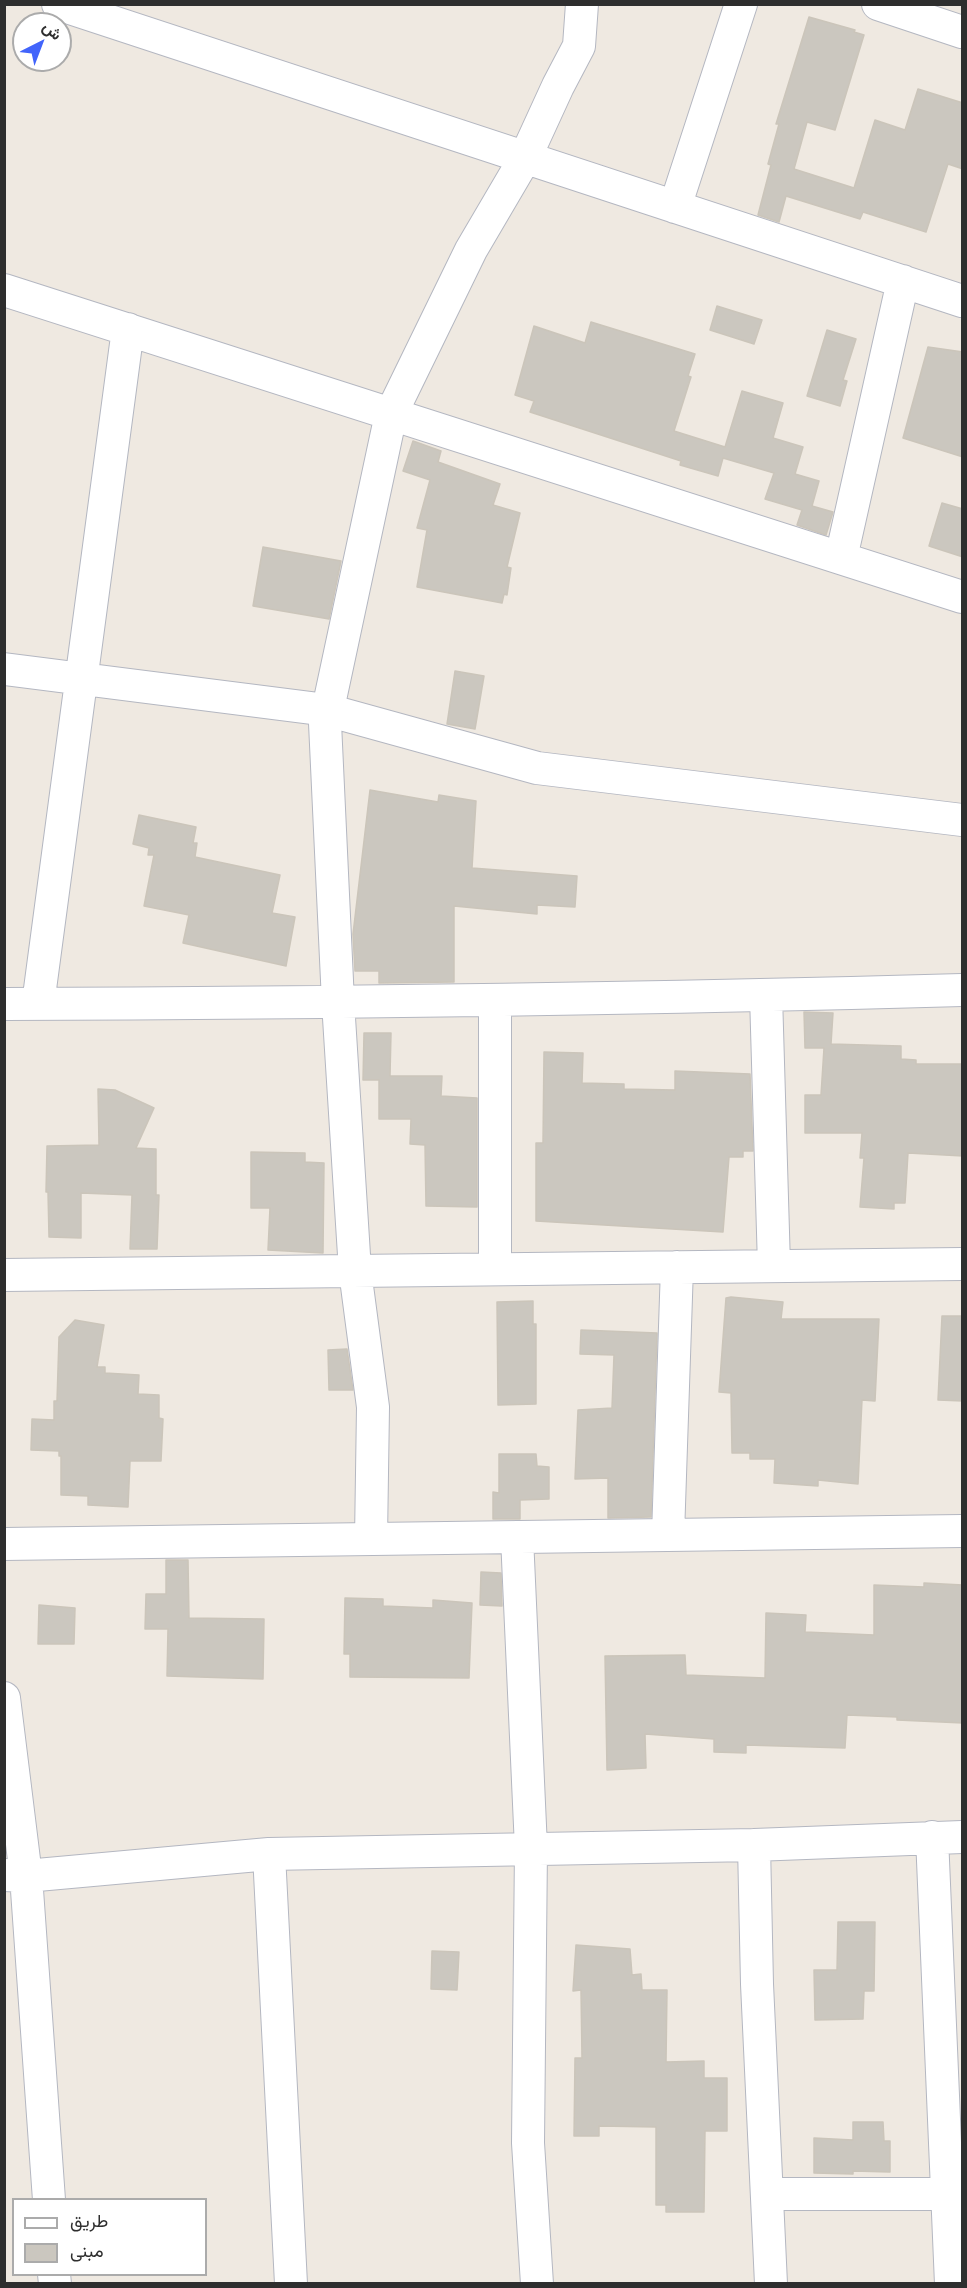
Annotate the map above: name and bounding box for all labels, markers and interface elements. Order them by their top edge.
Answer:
north arrow [12,12,72,72]
text: ش [39,16,67,44]
legend [12,2198,207,2276]
text: طريق [70,2210,108,2231]
text: مبنى [70,2240,104,2261]

